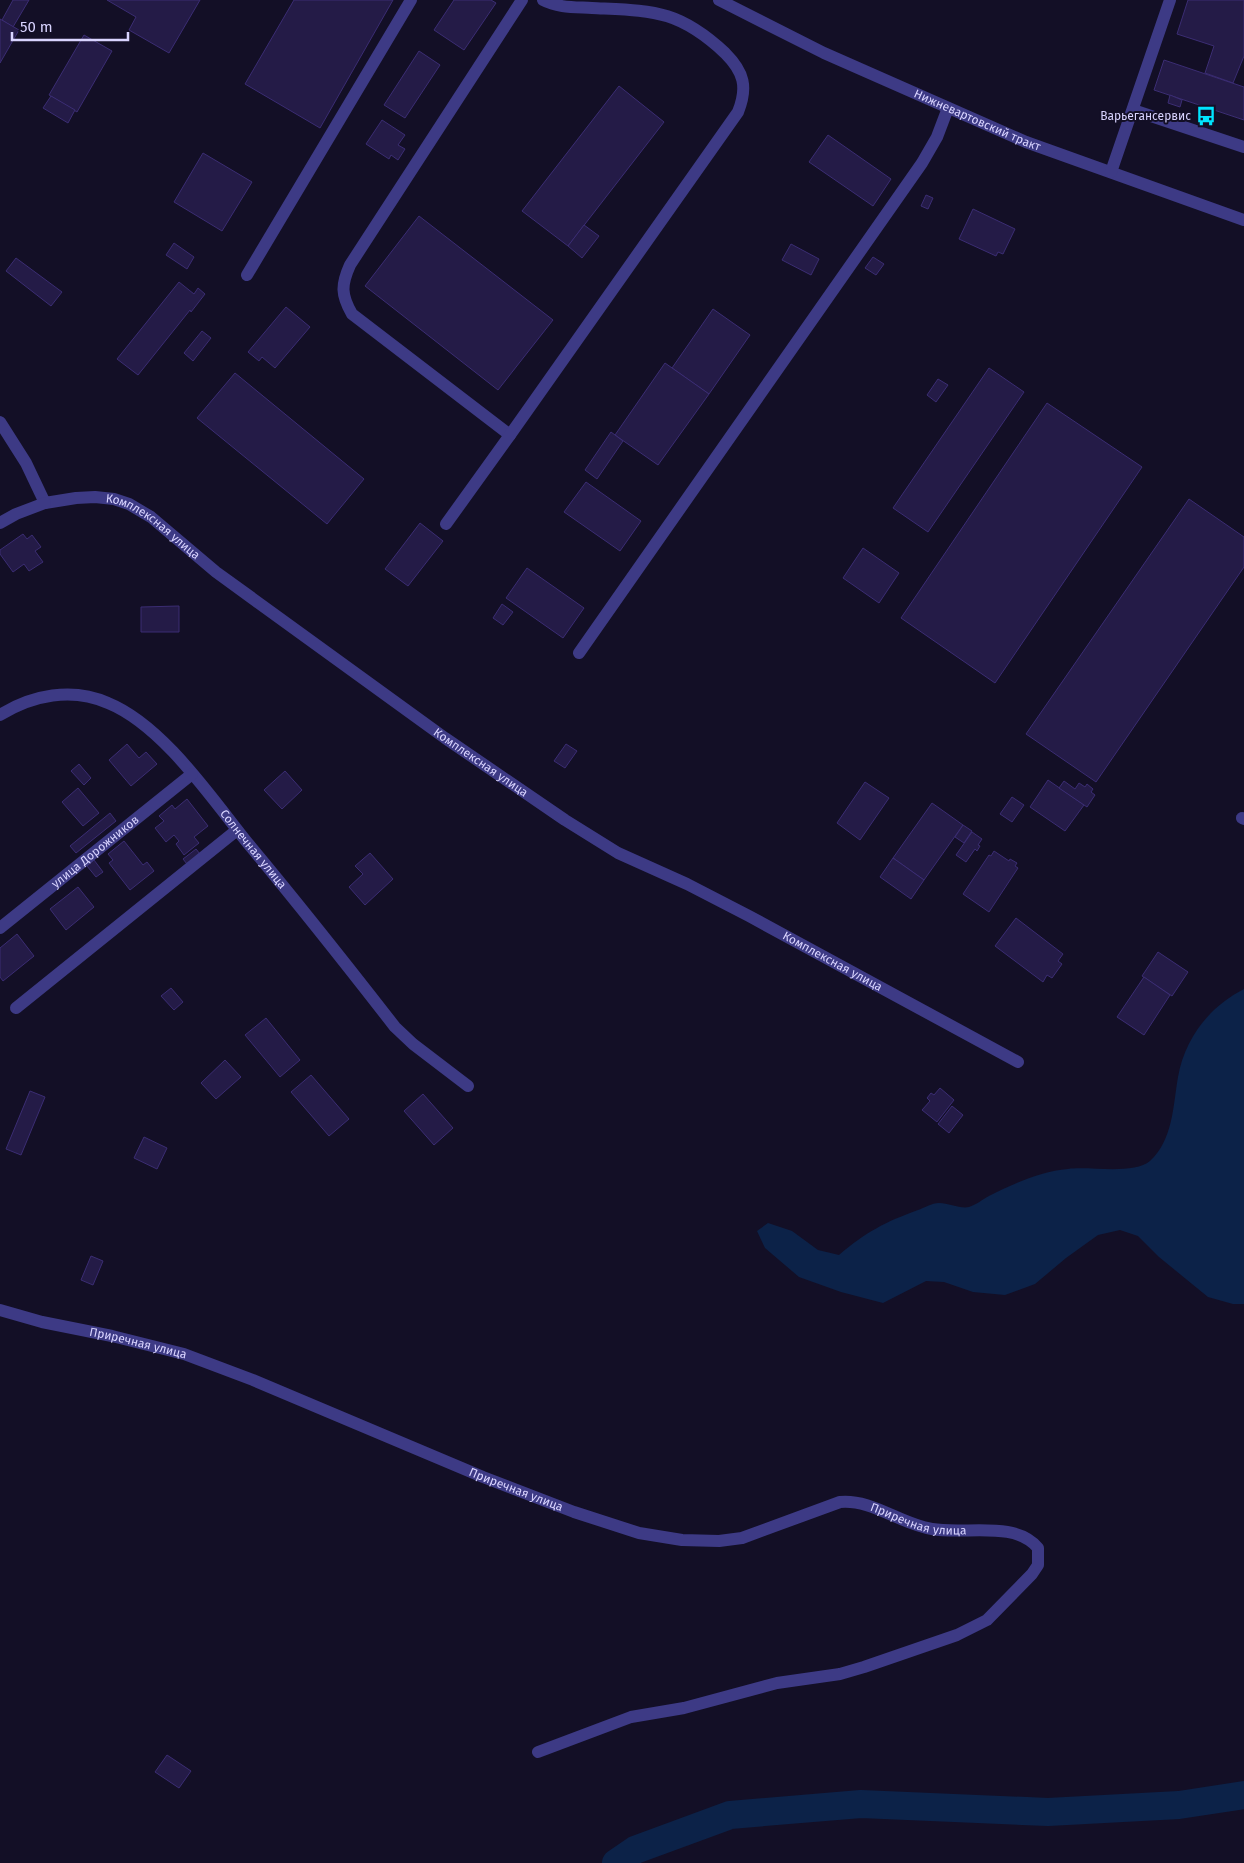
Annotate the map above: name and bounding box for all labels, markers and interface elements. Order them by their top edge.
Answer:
scale bar [12,10,129,42]
text: 50 m [20,18,53,36]
street label: Нижневартовский тракт [912,87,1043,154]
bus stop icon: Варьегансервис [1195,105,1217,127]
place label: Варьегансервис [1100,109,1191,123]
street label: Комплексная улица [105,491,203,562]
street label: Комплексная улица [431,725,531,800]
street label: Солнечная улица [217,807,289,891]
street label: улица Дорожников [49,812,142,891]
street label: Комплексная улица [780,929,885,994]
street label: Приречная улица [88,1325,188,1361]
street label: Приречная улица [467,1465,565,1514]
street label: Приречная улица [869,1500,967,1538]

